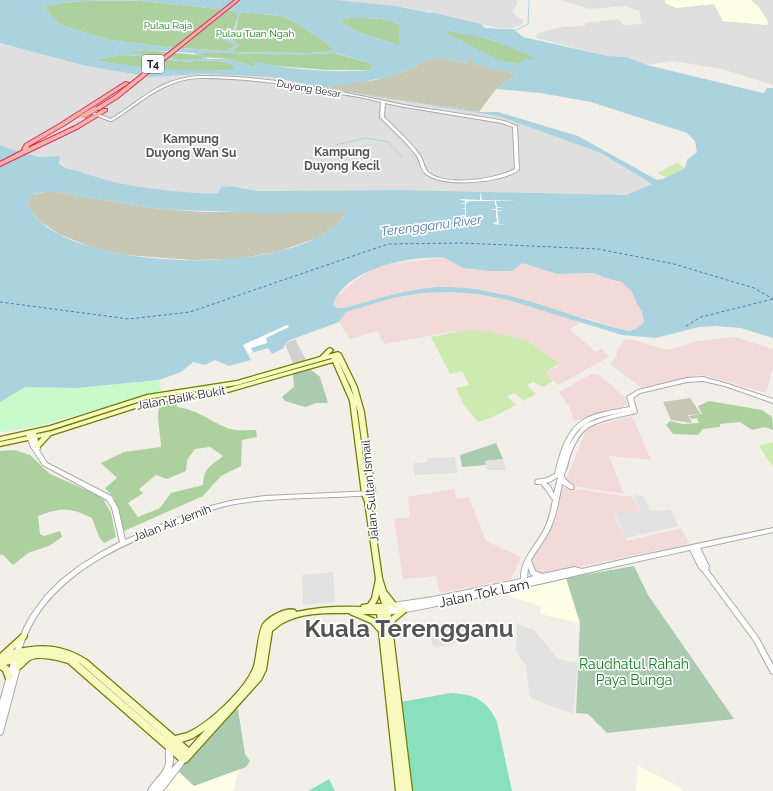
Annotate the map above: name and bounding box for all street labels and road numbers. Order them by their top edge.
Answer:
road number: T4 [142,55,164,73]
street label: Duyong Besar [276,77,342,100]
street label: Jalan Balik Bukit [135,383,227,413]
street label: Jalan Sultan Ismail [358,439,381,543]
street label: Jalan Air Jernih [131,502,213,544]
street label: Jalan Tok Lam [437,576,531,610]

